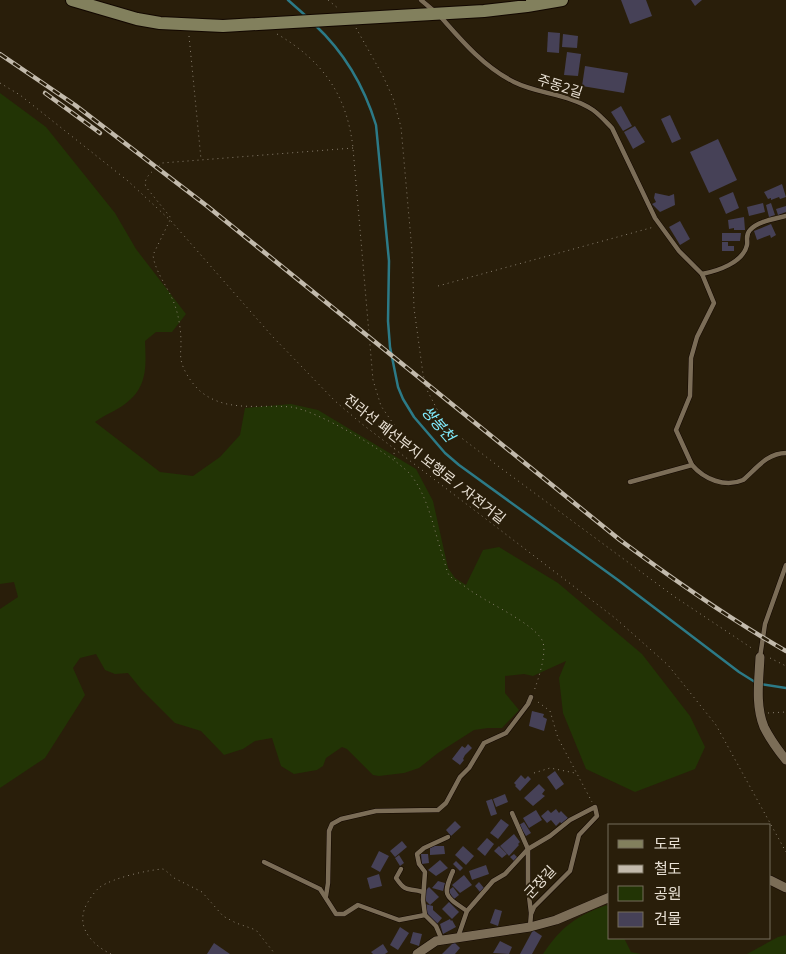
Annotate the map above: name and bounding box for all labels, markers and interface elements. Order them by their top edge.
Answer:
street label: 주동2길 [535,69,585,102]
street label: 전라선 폐선부지 보행로 / 자전거길 [341,390,510,528]
water label: 쌍봉천 [418,401,461,447]
legend [608,824,771,939]
text: 도로 [654,833,682,853]
text: 철도 [654,858,682,878]
street label: 군장길 [520,861,560,902]
text: 공원 [654,883,682,903]
text: 건물 [654,908,682,928]

